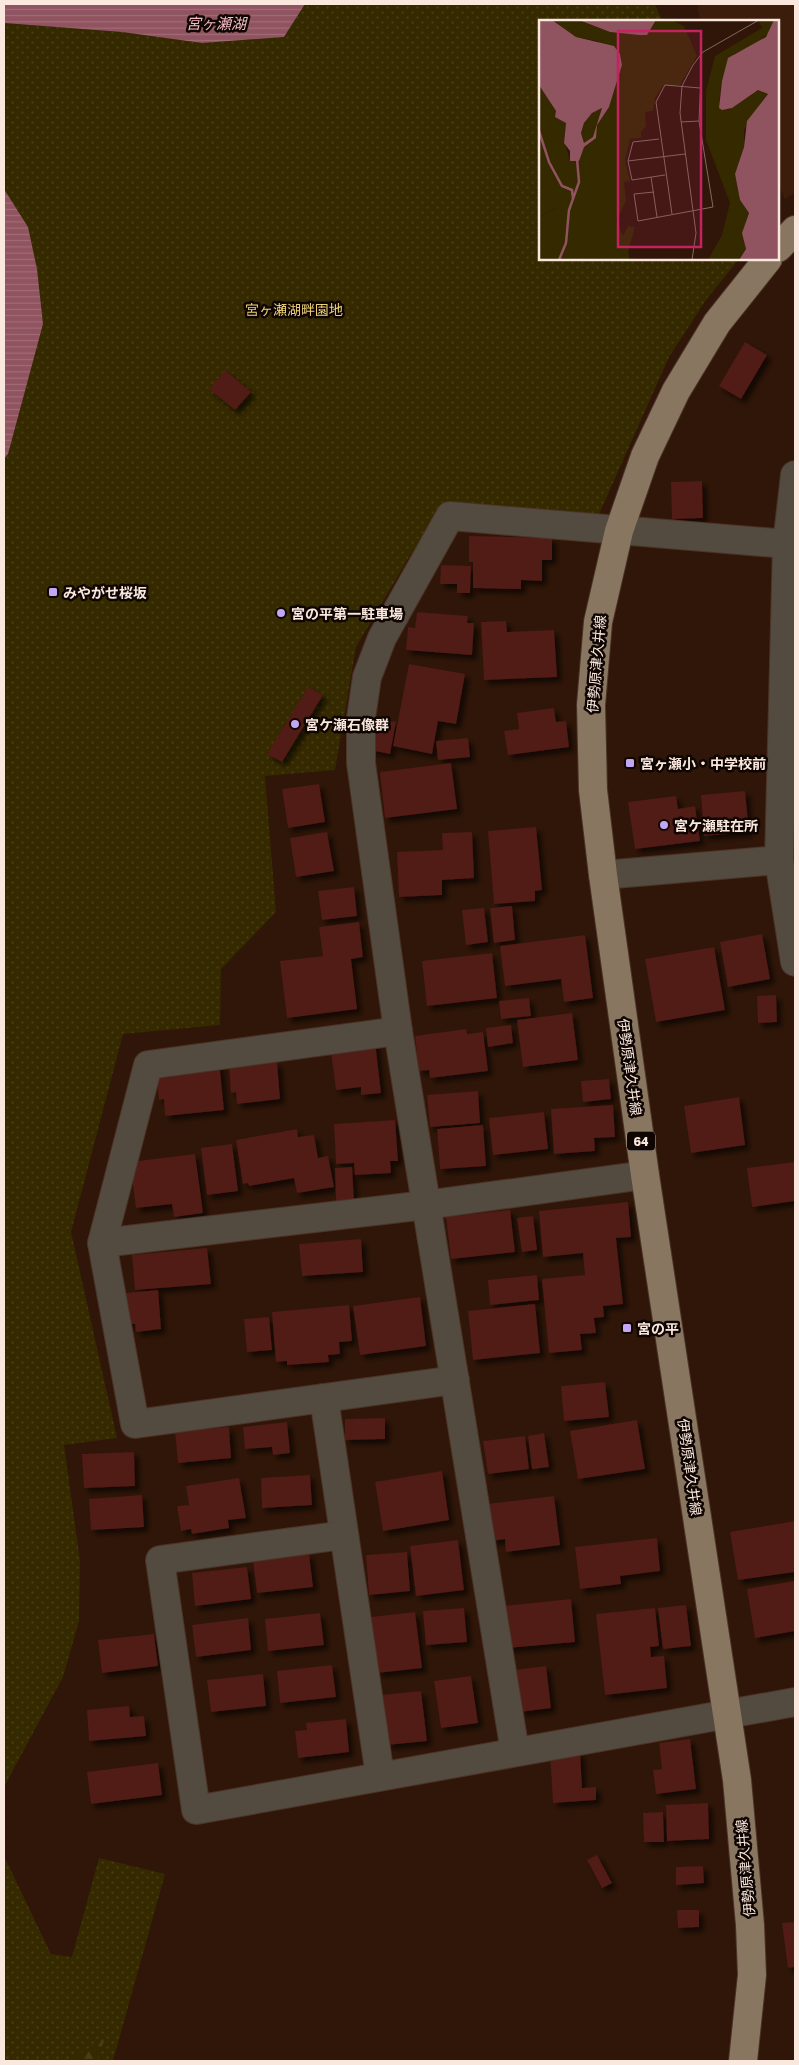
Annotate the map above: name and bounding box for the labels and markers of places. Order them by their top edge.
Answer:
place label: みやがせ桜坂 [63,584,147,601]
marker: みやがせ桜坂 [47,586,59,598]
place label: 宮の平第一駐車場 [291,605,403,622]
marker: 宮の平第一駐車場 [275,607,287,619]
place label: 宮ケ瀬石像群 [305,716,389,733]
marker: 宮ケ瀬石像群 [289,718,301,730]
place label: 宮ヶ瀬小・中学校前 [640,755,766,772]
marker: 宮ヶ瀬小・中学校前 [624,757,636,769]
place label: 宮ケ瀬駐在所 [674,817,758,834]
marker: 宮ケ瀬駐在所 [658,819,670,831]
place label: 宮の平 [637,1320,679,1337]
marker: 宮の平 [621,1322,633,1334]

